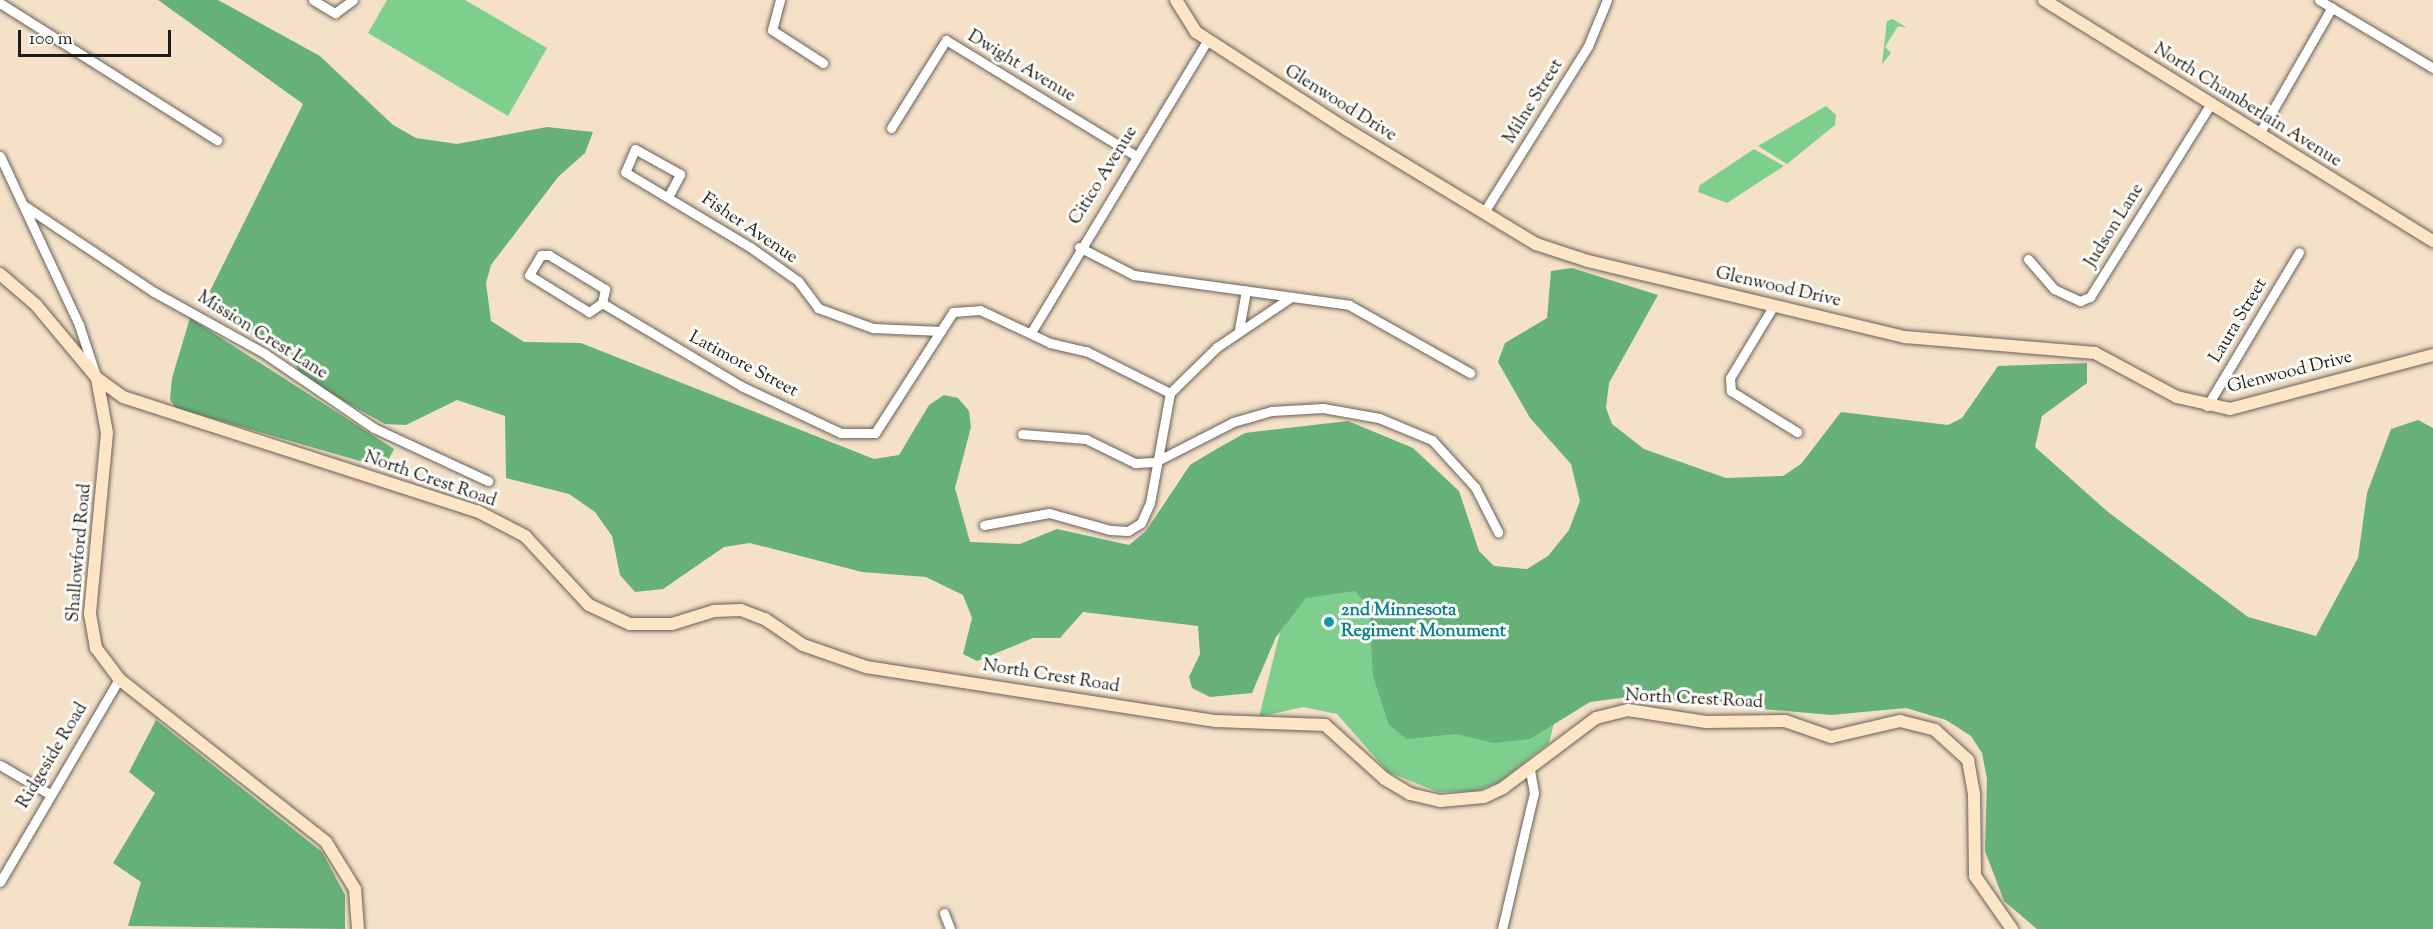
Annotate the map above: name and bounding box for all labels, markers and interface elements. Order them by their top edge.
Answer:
scale bar [21,18,174,56]
street label: Dwight Avenue [963,26,1079,108]
text: 100 m [29,27,73,53]
street label: North Chamberlain Avenue [2149,39,2345,173]
street label: Milne Street [1499,56,1569,148]
street label: Glenwood Drive [1280,61,1400,147]
street label: Citico Avenue [1065,123,1143,229]
street label: Judson Lane [2081,180,2149,272]
street label: Fisher Avenue [697,189,801,269]
street label: Glenwood Drive [1713,263,1843,313]
street label: Laura Street [2205,275,2273,367]
street label: Mission Crest Lane [193,287,331,385]
street label: Latimore Street [685,327,801,403]
street label: Glenwood Drive [2225,347,2355,399]
street label: North Crest Road [361,447,499,513]
street label: Shallowford Road [63,483,97,623]
place label: 2nd Minnesota Regiment Monument [1341,601,1506,644]
marker: 2nd Minnesota Regiment Monument [1322,615,1336,629]
street label: North Crest Road [981,656,1121,698]
street label: North Crest Road [1624,686,1764,714]
street label: Ridgeside Road [13,699,93,813]

